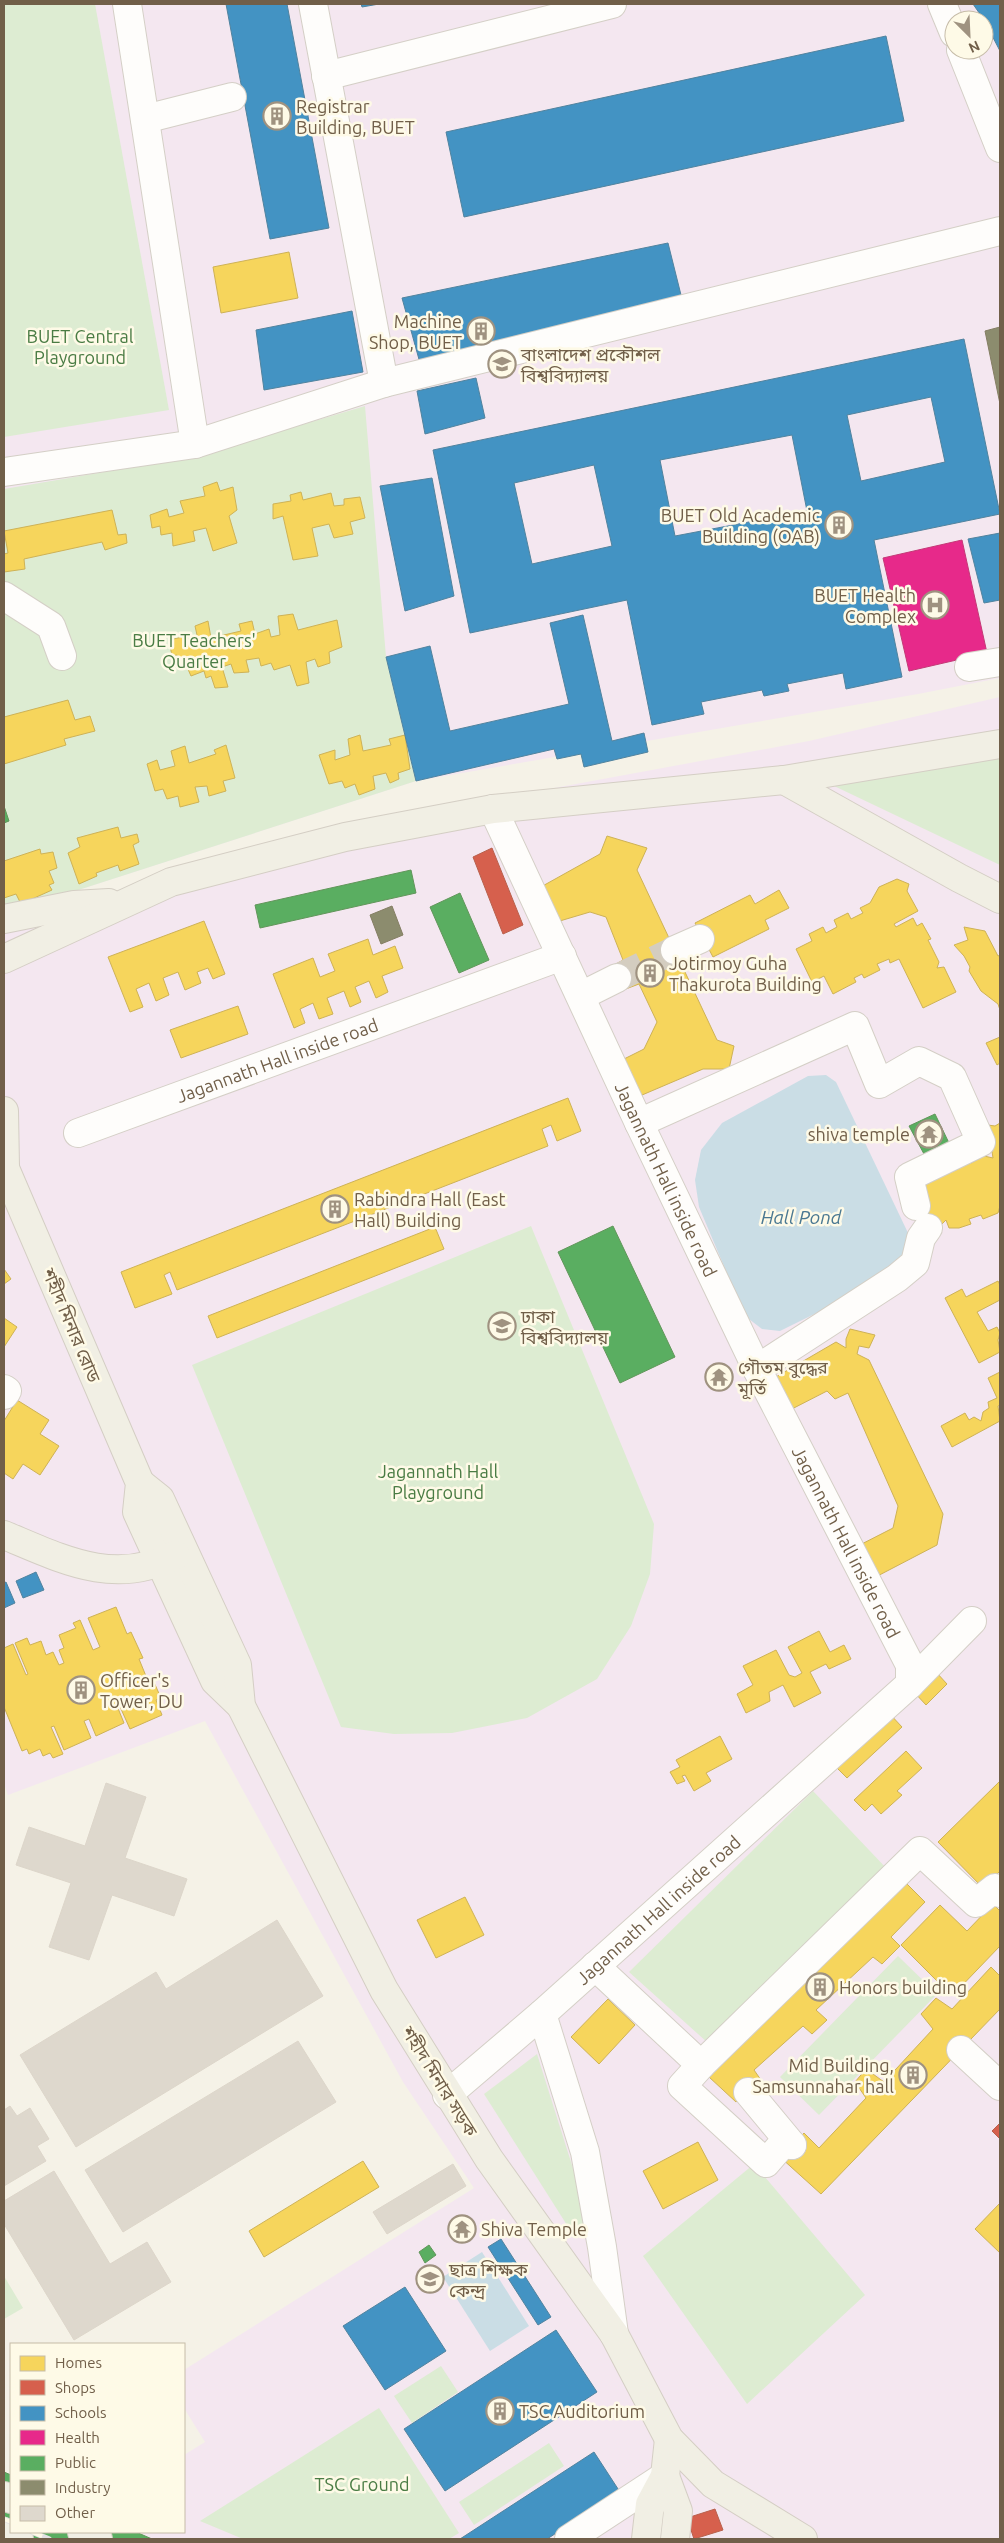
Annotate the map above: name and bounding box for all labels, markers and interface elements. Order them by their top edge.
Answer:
north arrow [944,10,994,60]
text: N [966,37,982,56]
place label: Registrar Building, BUET [296,96,415,137]
building icon: Registrar Building, BUET [262,101,292,131]
place label: Machine Shop, BUET [369,311,462,352]
building icon: Machine Shop, BUET [466,316,496,346]
park label: BUET Central Playground [26,326,134,367]
place label: বাংলাদেশ প্রকৌশল বিশ্ববিদ্যালয় [520,344,661,385]
school or university icon: বাংলাদেশ প্রকৌশল বিশ্ববিদ্যালয় [487,349,517,379]
place label: BUET Old Academic Building (OAB) [661,505,820,547]
building icon: BUET Old Academic Building (OAB) [824,510,854,540]
place label: BUET Health Complex [814,585,916,626]
hospital icon: BUET Health Complex [920,590,950,620]
park label: BUET Teachers' Quarter [132,630,256,672]
place label: Jotirmoy Guha Thakurota Building [669,953,822,994]
building icon: Jotirmoy Guha Thakurota Building [635,958,665,988]
street label: Jagannath Hall inside road [174,1014,381,1106]
street label: Jagannath Hall inside road [611,1079,721,1280]
temple icon: shiva temple [914,1119,944,1149]
place label: shiva temple [808,1124,910,1144]
place label: Rabindra Hall (East Hall) Building [354,1189,506,1231]
building icon: Rabindra Hall (East Hall) Building [320,1194,350,1224]
water label: Hall Pond [761,1206,843,1228]
street label: শহীদ মিনার রোড [39,1264,105,1385]
place label: ঢাকা বিশ্ববিদ্যালয় [520,1306,609,1347]
school or university icon: ঢাকা বিশ্ববিদ্যালয় [487,1311,517,1341]
place label: গৌতম বুদ্ধের মূর্তি [737,1357,828,1400]
temple icon: গৌতম বুদ্ধের মূর্তি [704,1362,734,1392]
street label: Jagannath Hall inside road [789,1443,904,1641]
park label: Jagannath Hall Playground [378,1461,498,1502]
place label: Officer's Tower, DU [100,1670,183,1711]
building icon: Officer's Tower, DU [66,1675,96,1705]
street label: Jagannath Hall inside road [572,1831,744,1988]
building icon: Honors building [805,1972,835,2002]
place label: Honors building [839,1977,967,1997]
street label: শহীদ মিনার সড়ক [398,2022,482,2140]
place label: Mid Building, Samsunnahar hall [752,2055,894,2096]
building icon: Mid Building, Samsunnahar hall [898,2060,928,2090]
temple icon: Shiva Temple [447,2214,477,2244]
place label: Shiva Temple [481,2219,587,2239]
place label: ছাত্র শিক্ষক কেন্দ্র [448,2259,528,2300]
school or university icon: ছাত্র শিক্ষক কেন্দ্র [415,2264,445,2294]
legend [10,2343,185,2533]
text: Homes [55,2354,102,2371]
text: Shops [55,2379,96,2396]
building icon: TSC Auditorium [485,2396,515,2426]
place label: TSC Auditorium [519,2401,645,2421]
text: Schools [55,2404,106,2421]
text: Health [55,2429,100,2446]
text: Public [55,2454,96,2471]
park label: TSC Ground [315,2474,409,2494]
text: Industry [55,2479,110,2496]
text: Other [55,2504,95,2521]

